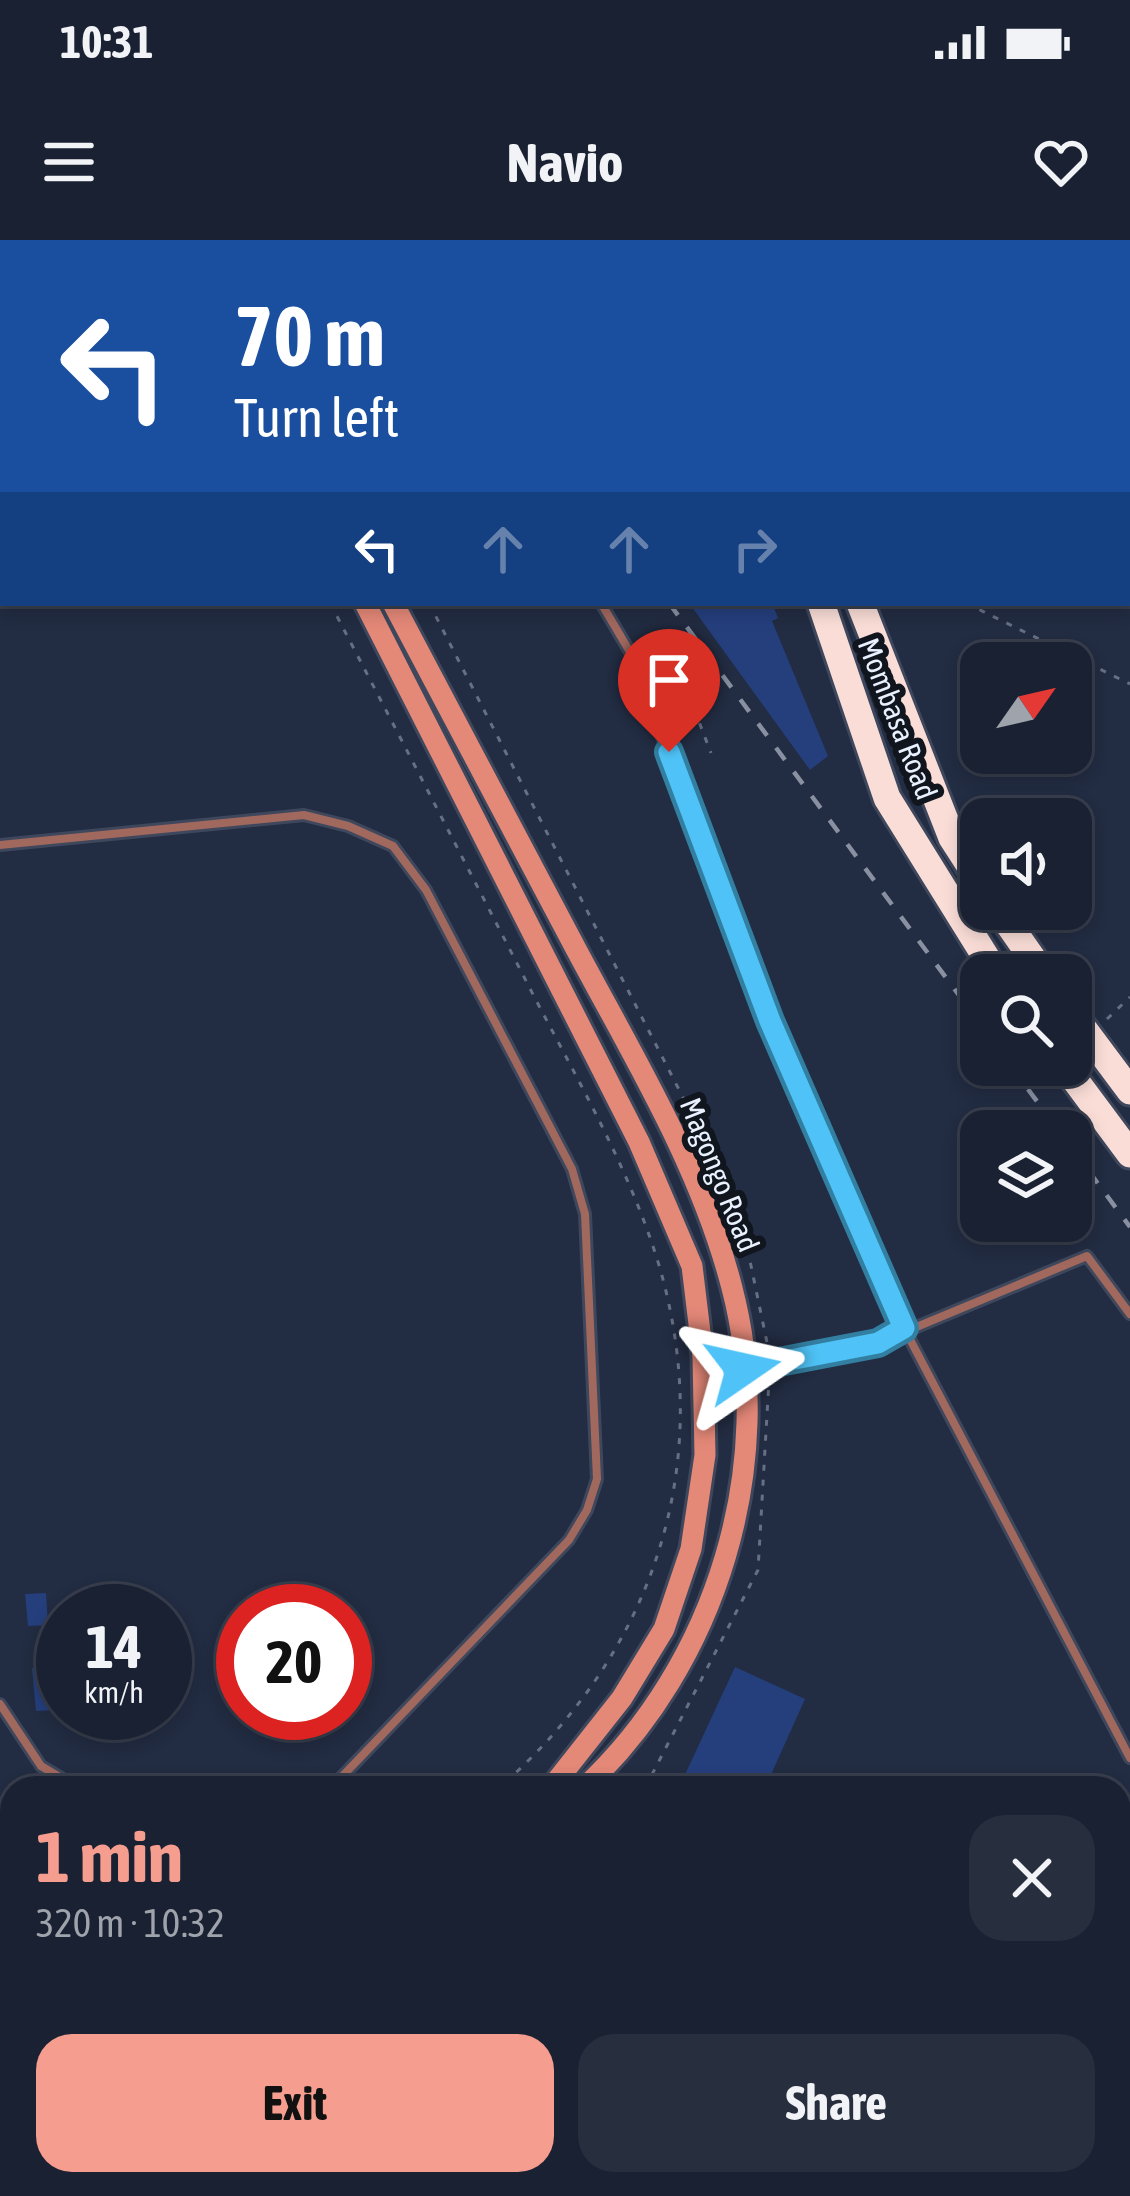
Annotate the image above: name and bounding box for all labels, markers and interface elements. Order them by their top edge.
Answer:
text: 10:31 [60,16,154,68]
icon: menu [36,129,102,195]
icon: heart [1028,129,1094,195]
text: Navio [506,132,624,193]
icon: left [36,288,192,444]
text: 70 m [234,288,385,384]
text: Turn left [234,387,399,448]
icon: left [344,516,410,582]
icon: ahead [470,516,536,582]
icon: ahead [596,516,662,582]
icon: right [722,516,788,582]
pin [618,629,720,752]
street label: Mombasa Road [852,633,944,804]
north arrow [960,642,1092,774]
map controls [960,642,1092,1242]
icon: arrive [636,647,702,713]
button: sound [960,798,1092,930]
button: search [960,954,1092,1086]
street label: Magongo Road [674,1093,766,1256]
button: layers [960,1110,1092,1242]
position arrow [680,1306,806,1432]
speed limit sign: 20 [216,1584,372,1740]
text: 14 [86,1612,142,1681]
text: km/h [84,1675,144,1709]
text: 1 min [36,1815,183,1897]
button: close [969,1815,1095,1941]
text: 320 m · 10:32 [36,1901,225,1945]
button: Exit [36,2034,554,2172]
button: Share [578,2034,1095,2172]

